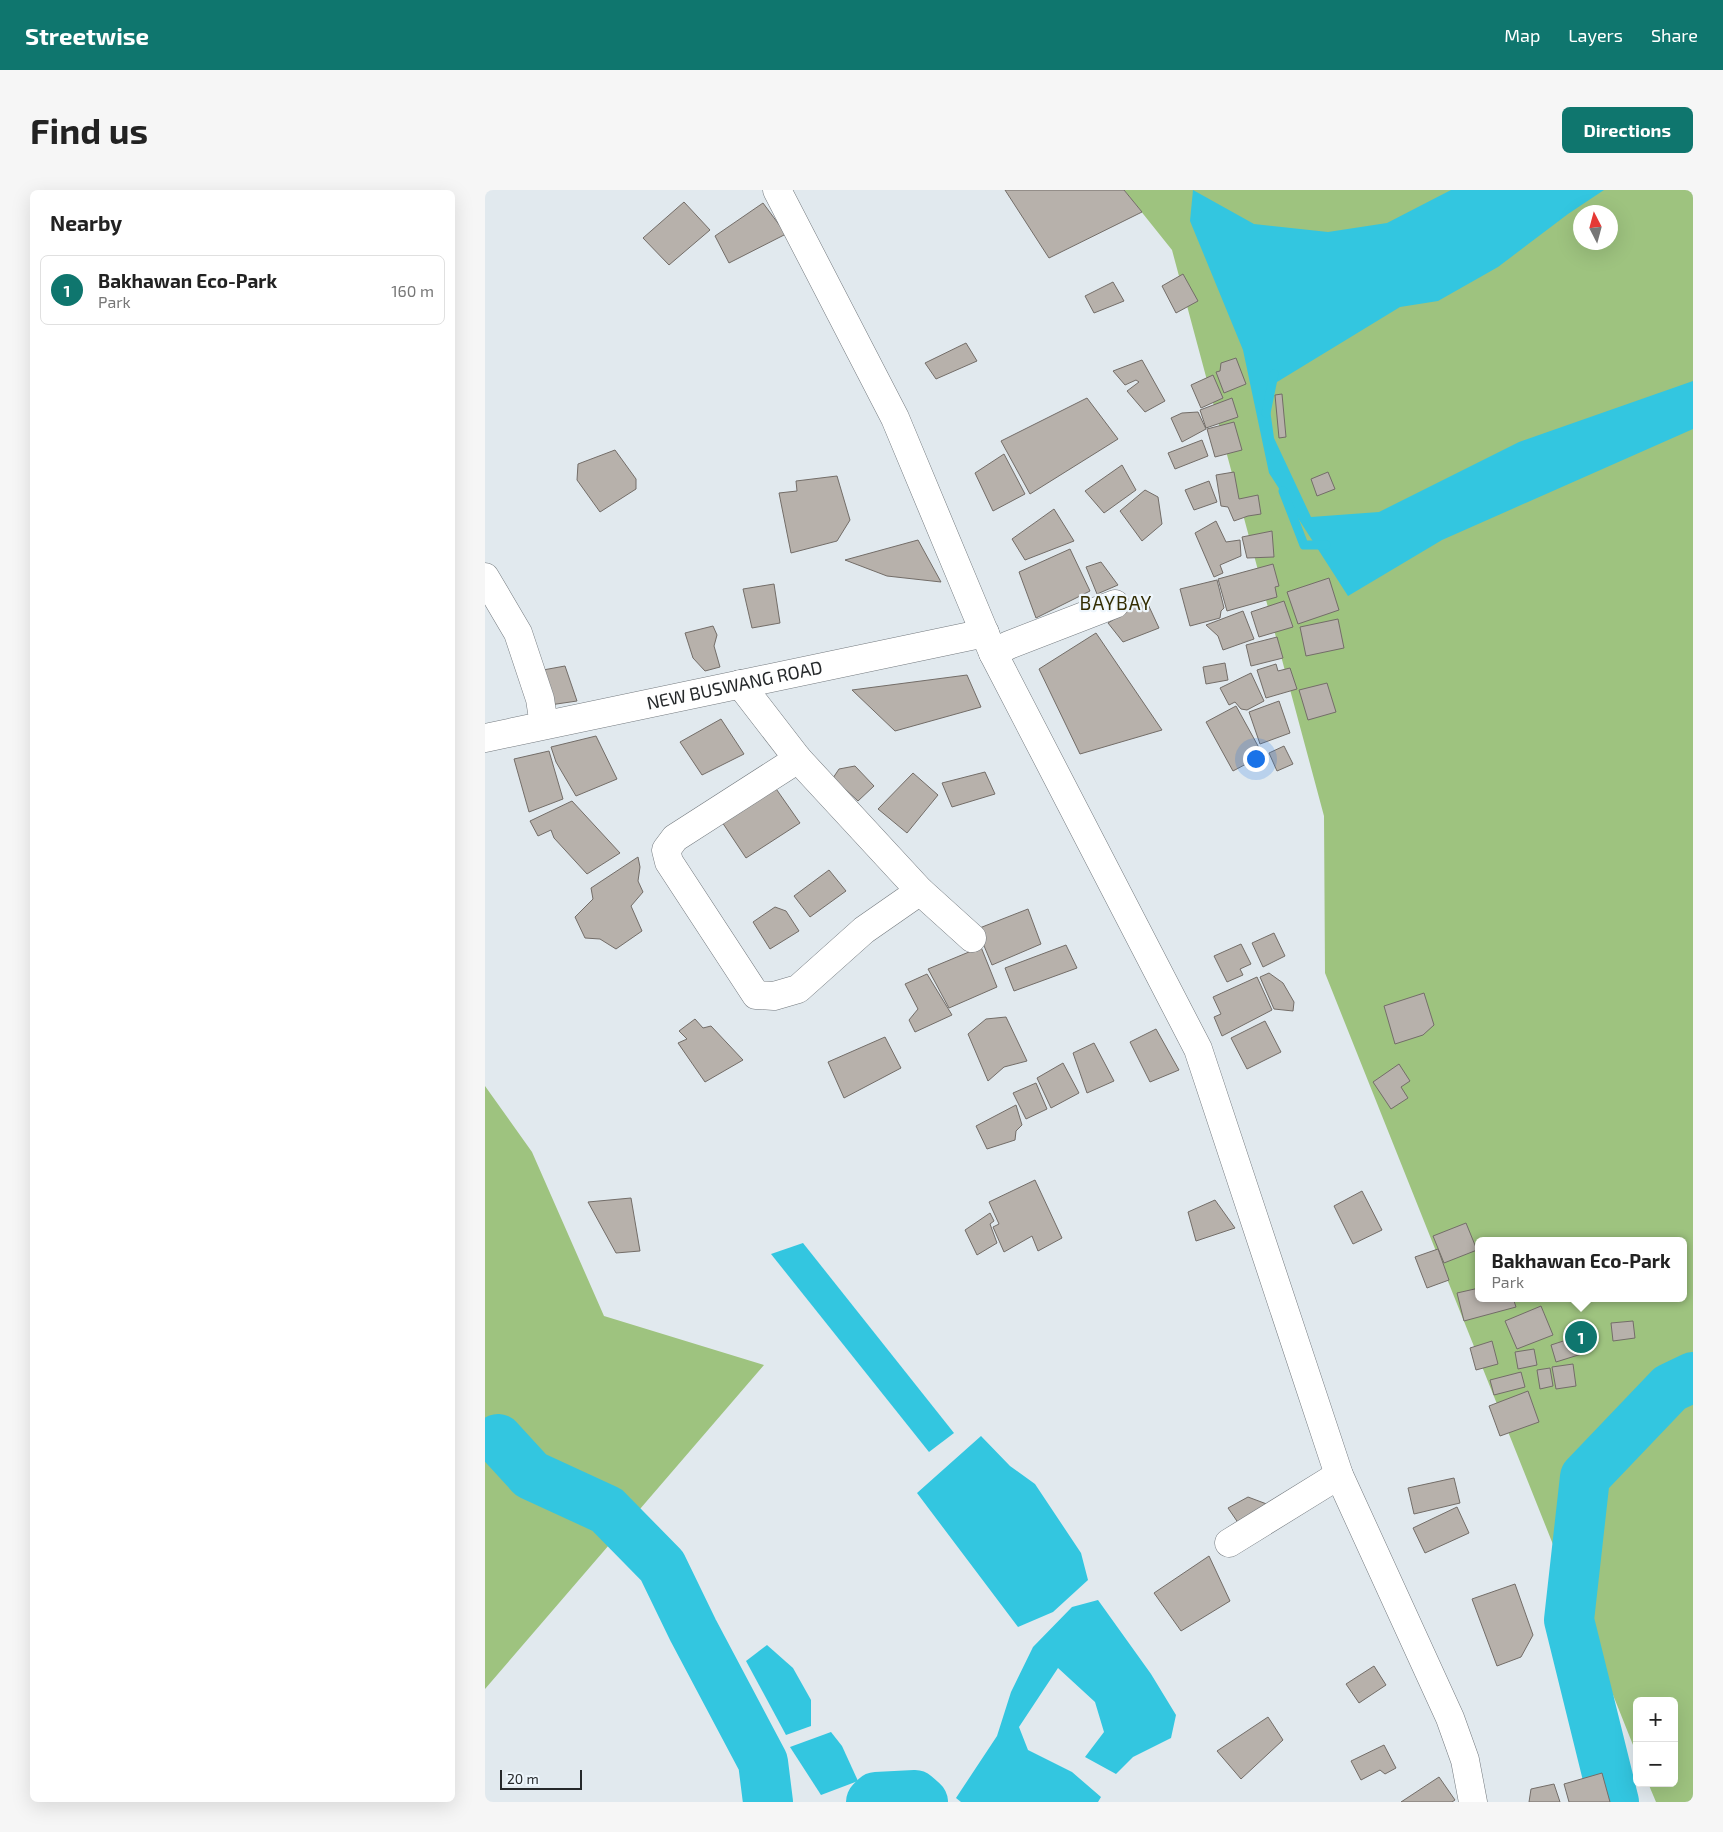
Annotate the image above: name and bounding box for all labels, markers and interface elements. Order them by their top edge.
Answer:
text: Streetwise [25,21,149,50]
text: Map [1504,24,1540,46]
text: Layers [1568,24,1623,46]
text: Share [1651,24,1698,46]
button: Directions [1562,107,1693,153]
text: Find us [30,109,148,151]
north arrow [1573,205,1618,250]
text: Nearby [50,210,122,235]
text: Bakhawan Eco-Park [98,269,277,292]
text: 1 [64,281,70,300]
text: 160 m [391,281,434,300]
text: Park [98,292,131,311]
district label: BAYBAY [1080,591,1152,614]
street label: NEW BUSWANG ROAD [644,655,824,714]
your location [1243,746,1269,772]
popup [1475,1237,1687,1302]
text: Bakhawan Eco-Park [1491,1249,1671,1272]
text: Park [1491,1272,1524,1291]
pin: 1 [1565,1318,1597,1356]
map controls [1633,1697,1678,1787]
button: + [1633,1697,1678,1742]
button: − [1633,1742,1678,1787]
scale bar [500,1767,583,1790]
text: 20 m [507,1770,539,1787]

